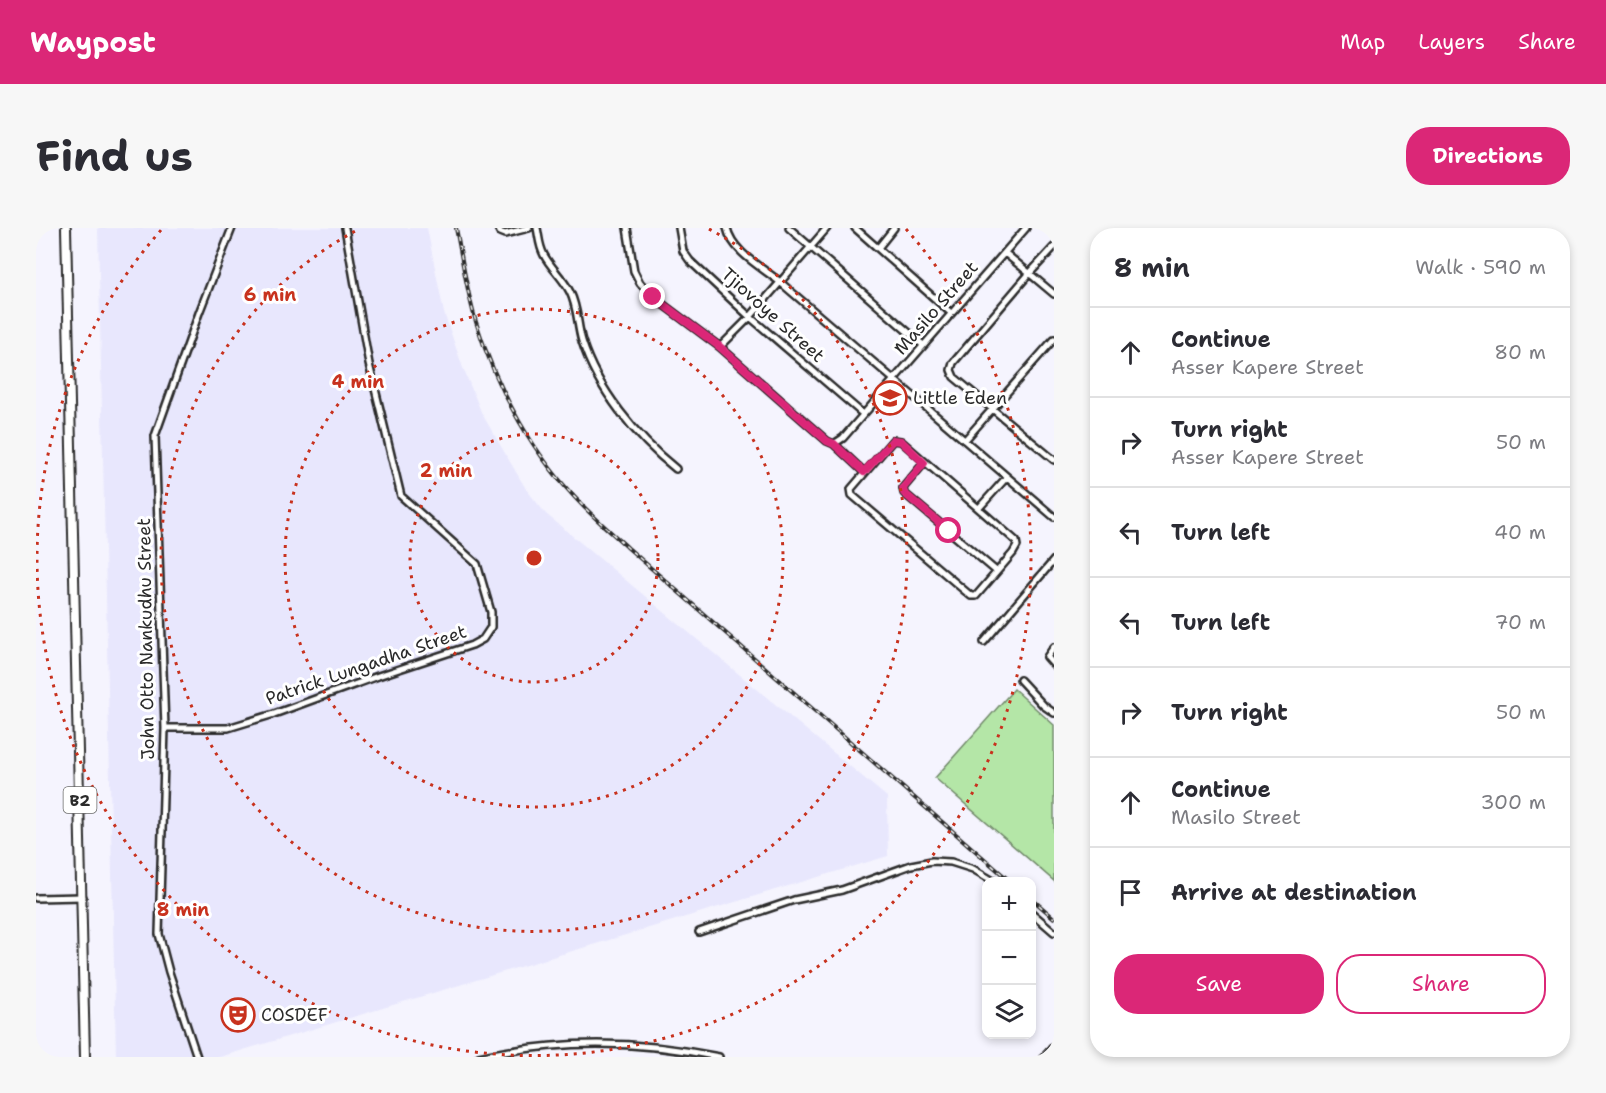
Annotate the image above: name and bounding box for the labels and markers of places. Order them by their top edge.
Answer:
school or university icon: Little Eden [872,380,908,416]
place label: Little Eden [913,386,1007,410]
centre of rings [524,548,544,568]
theatre icon: COSDEF [220,997,256,1033]
place label: COSDEF [261,1003,328,1027]

